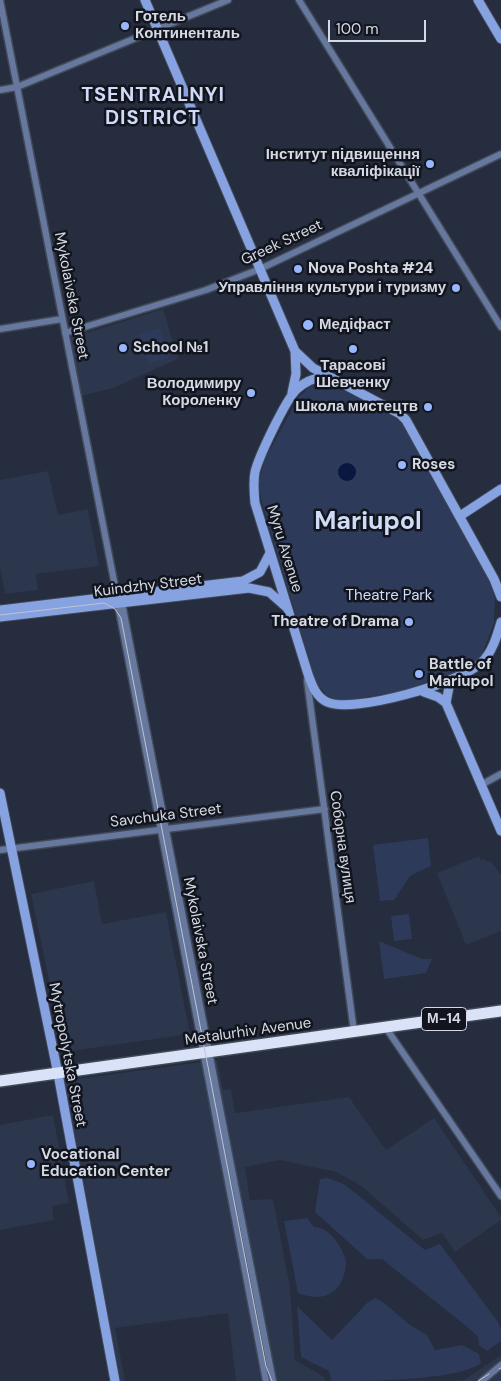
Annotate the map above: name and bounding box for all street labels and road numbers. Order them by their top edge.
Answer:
street label: Greek Street [238,216,326,270]
street label: Mykolaivska Street [50,231,92,361]
street label: Myru Avenue [262,503,306,595]
street label: Kuindzhy Street [93,570,203,602]
street label: Соборна вулиця [325,789,359,905]
street label: Savchuka Street [109,800,223,832]
street label: Mykolaivska Street [179,876,221,1006]
street label: Mytropolytska Street [44,981,90,1129]
road number: М-14 [422,1008,466,1030]
street label: Metalurhiv Avenue [184,1014,312,1050]

